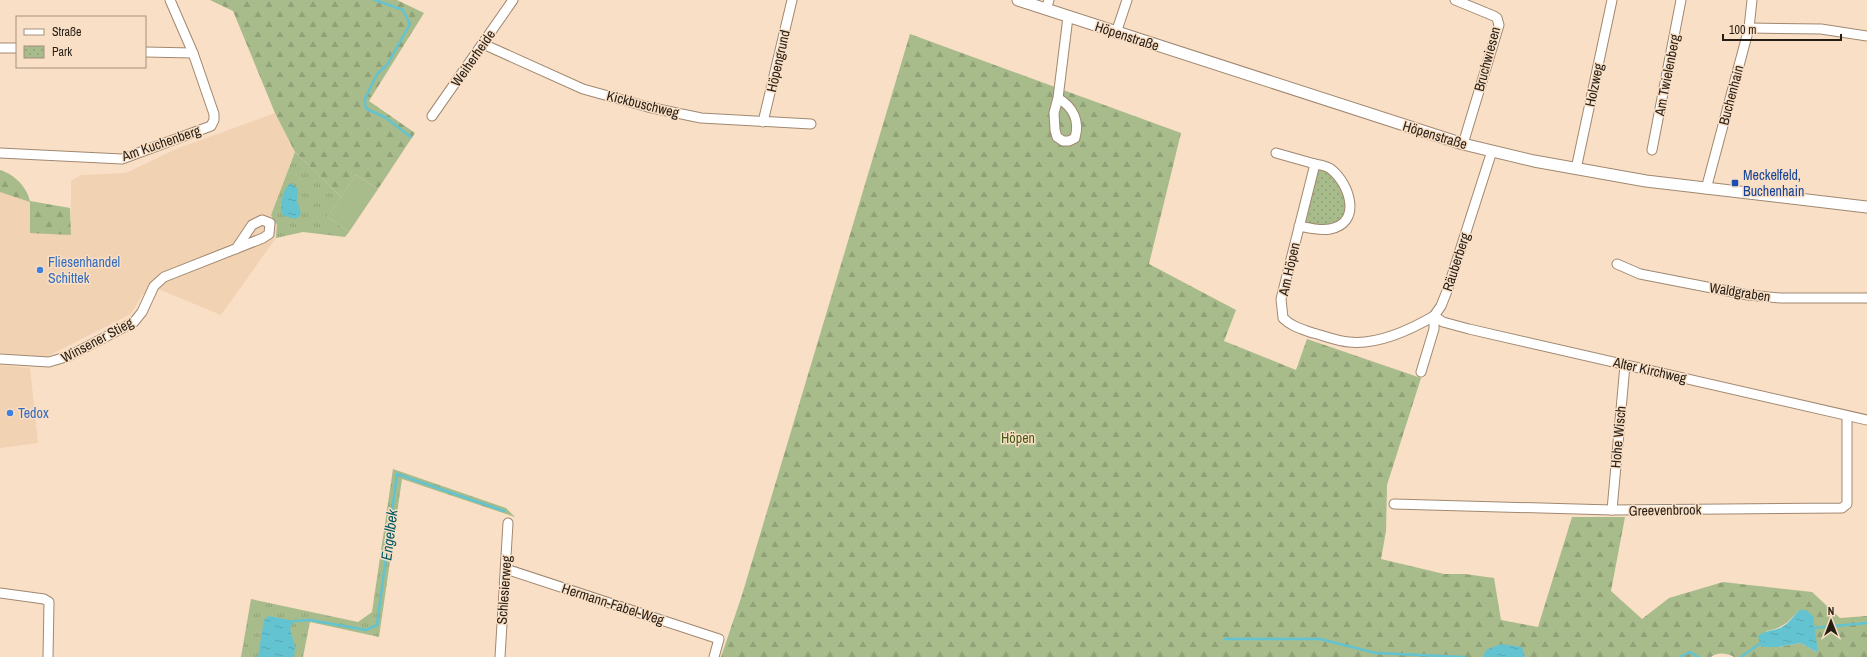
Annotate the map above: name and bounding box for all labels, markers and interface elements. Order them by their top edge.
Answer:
legend [16,16,146,68]
scale bar [1723,16,1841,42]
street label: Höpenstraße [1093,17,1161,55]
text: 100 m [1729,22,1756,38]
text: Straße [52,24,82,40]
street label: Bruchwiesen [1470,25,1504,93]
street label: Weiherheide [447,26,499,90]
street label: Höpengrund [762,28,794,94]
street label: Am Twielenberg [1650,32,1684,118]
text: Park [52,44,72,60]
street label: Holzweg [1581,61,1608,108]
street label: Buchenhain [1714,63,1748,127]
street label: Kickbuschweg [605,86,682,122]
street label: Höpenstraße [1401,117,1469,153]
street label: Am Kuchenberg [118,121,203,165]
place label: Meckelfeld, Buchenhain [1743,166,1804,200]
marker: Meckelfeld, Buchenhain [1730,178,1740,188]
street label: Räuberberg [1438,230,1474,294]
street label: Am Höpen [1274,241,1304,298]
place label: Fliesenhandel Schittek [48,253,120,287]
marker: Fliesenhandel Schittek [35,265,45,275]
street label: Waldgraben [1708,278,1772,306]
street label: Winsener Stieg [58,313,137,367]
street label: Alter Kirchweg [1611,353,1689,387]
place label: Tedox [18,404,49,422]
street label: Hohe Wisch [1606,405,1630,469]
marker: Tedox [5,408,15,418]
park label: Höpen [1001,429,1035,447]
street label: Greevenbrook [1628,500,1702,520]
water label: Engelbek [375,507,403,562]
street label: Schlesierweg [493,554,515,625]
street label: Hermann-Fabel-Weg [560,579,667,629]
north arrow [1811,601,1851,641]
text: N [1828,604,1834,618]

